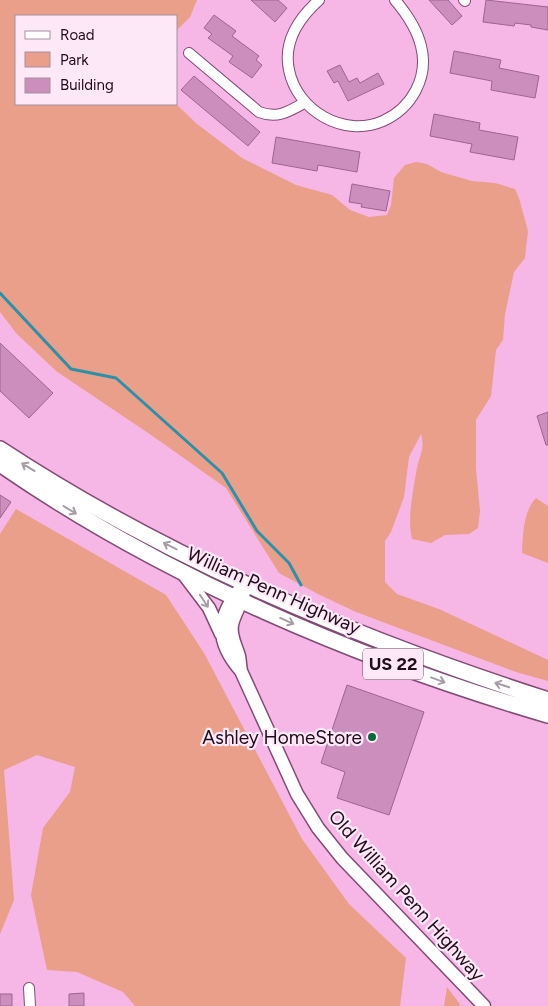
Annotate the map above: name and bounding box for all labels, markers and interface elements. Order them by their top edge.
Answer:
legend [15,15,178,105]
text: Road [60,26,95,44]
text: Park [60,51,89,69]
text: Building [60,76,114,94]
one-way arrow [22,461,36,471]
one-way arrow [63,505,77,515]
one-way arrow [163,541,178,550]
street label: William Penn Highway [183,542,364,639]
one-way arrow [199,594,209,608]
one-way arrow [279,616,294,626]
road number: US 22 [363,649,423,680]
one-way arrow [430,676,445,685]
one-way arrow [494,679,510,689]
place label: Ashley HomeStore [202,726,362,749]
marker: Ashley HomeStore [366,731,378,743]
street label: Old William Penn Highway [324,805,490,986]

